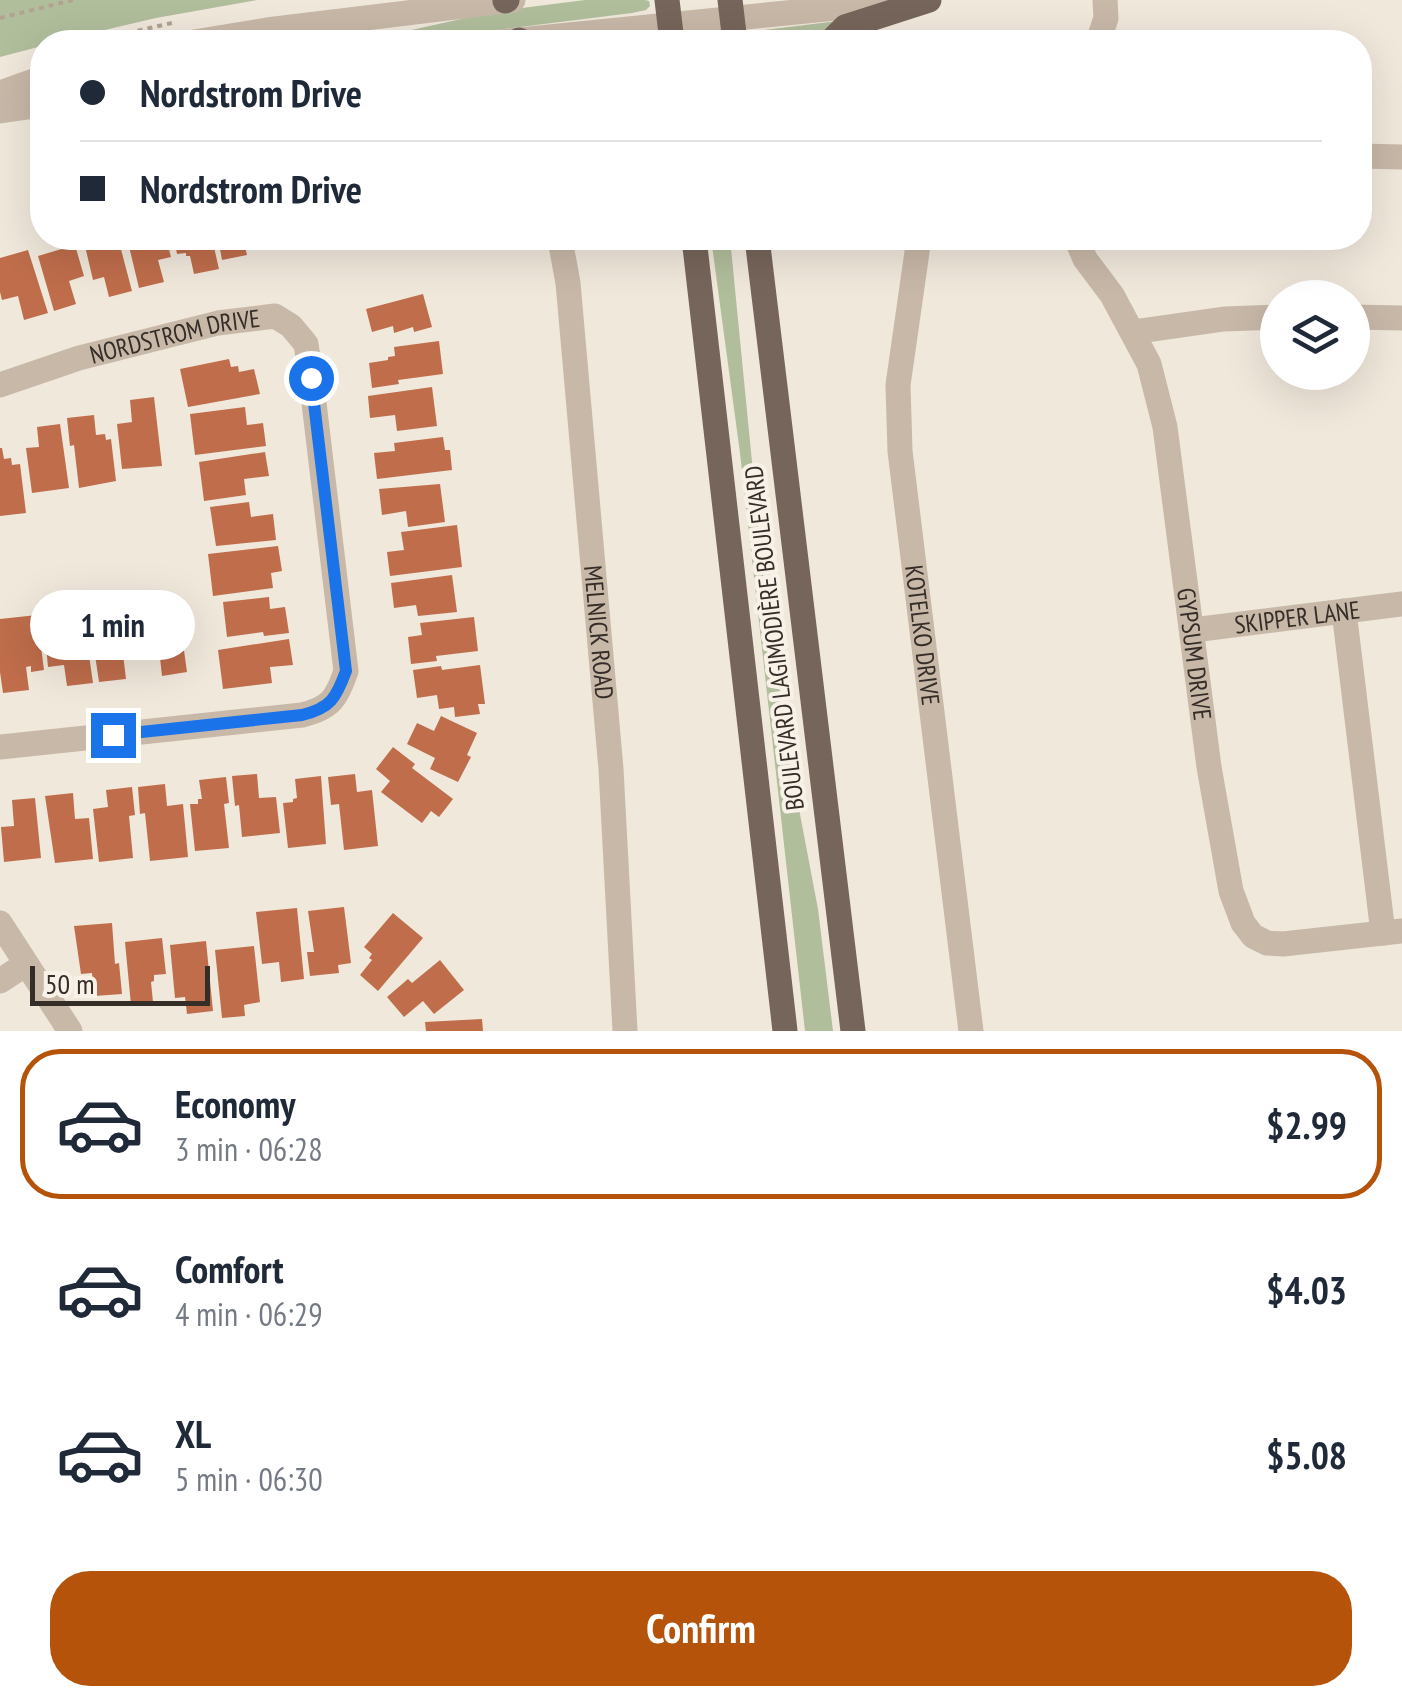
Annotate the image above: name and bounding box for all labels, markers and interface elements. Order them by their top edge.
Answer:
text: Nordstrom Drive [140,68,362,117]
text: Nordstrom Drive [140,164,362,213]
map controls [1260,280,1370,390]
button: layers [1260,280,1370,390]
street label: NORDSTROM DRIVE [86,302,262,371]
route start [289,356,334,401]
street label: BOULEVARD LAGIMODIÈRE BOULEVARD [737,464,811,812]
street label: KOTELKO DRIVE [898,563,947,707]
street label: MELNICK ROAD [577,564,621,701]
street label: GYPSUM DRIVE [1170,586,1219,722]
callout: 1 min [31,590,196,660]
street label: SKIPPER LANE [1233,593,1362,641]
text: 1 min [80,604,145,646]
route end [91,713,136,758]
scale bar [30,961,210,1006]
text: 50 m [45,965,94,1002]
icon: car [55,1079,145,1169]
text: Economy [175,1079,295,1128]
text: $2.99 [1266,1100,1347,1149]
text: 3 min · 06:28 [175,1128,323,1170]
icon: car [55,1244,145,1334]
text: Comfort [175,1244,284,1293]
text: $4.03 [1266,1265,1347,1314]
text: 4 min · 06:29 [175,1293,323,1335]
icon: car [55,1409,145,1499]
text: XL [175,1409,211,1458]
text: $5.08 [1266,1430,1347,1479]
text: 5 min · 06:30 [175,1458,323,1500]
button: Confirm [50,1571,1352,1686]

